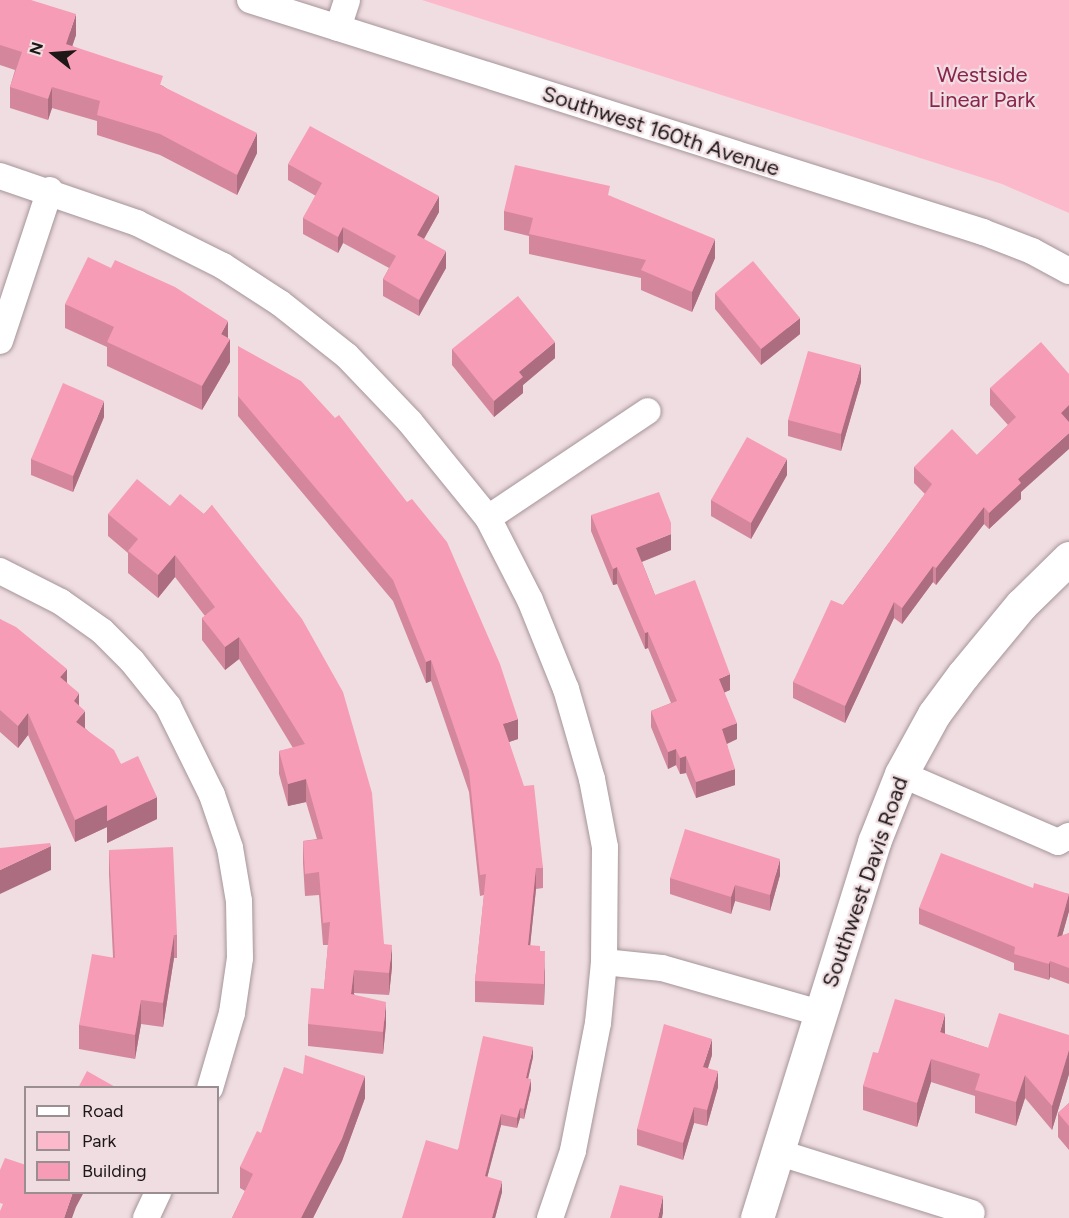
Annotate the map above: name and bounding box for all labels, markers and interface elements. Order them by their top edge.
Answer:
north arrow [24,24,84,84]
text: N [25,40,47,57]
park label: Westside Linear Park [929,61,1035,112]
street label: Southwest 160th Avenue [539,80,783,182]
street label: Southwest Davis Road [817,773,913,991]
legend [24,1086,219,1194]
text: Road [82,1100,123,1122]
text: Park [82,1130,116,1152]
text: Building [82,1160,147,1182]

